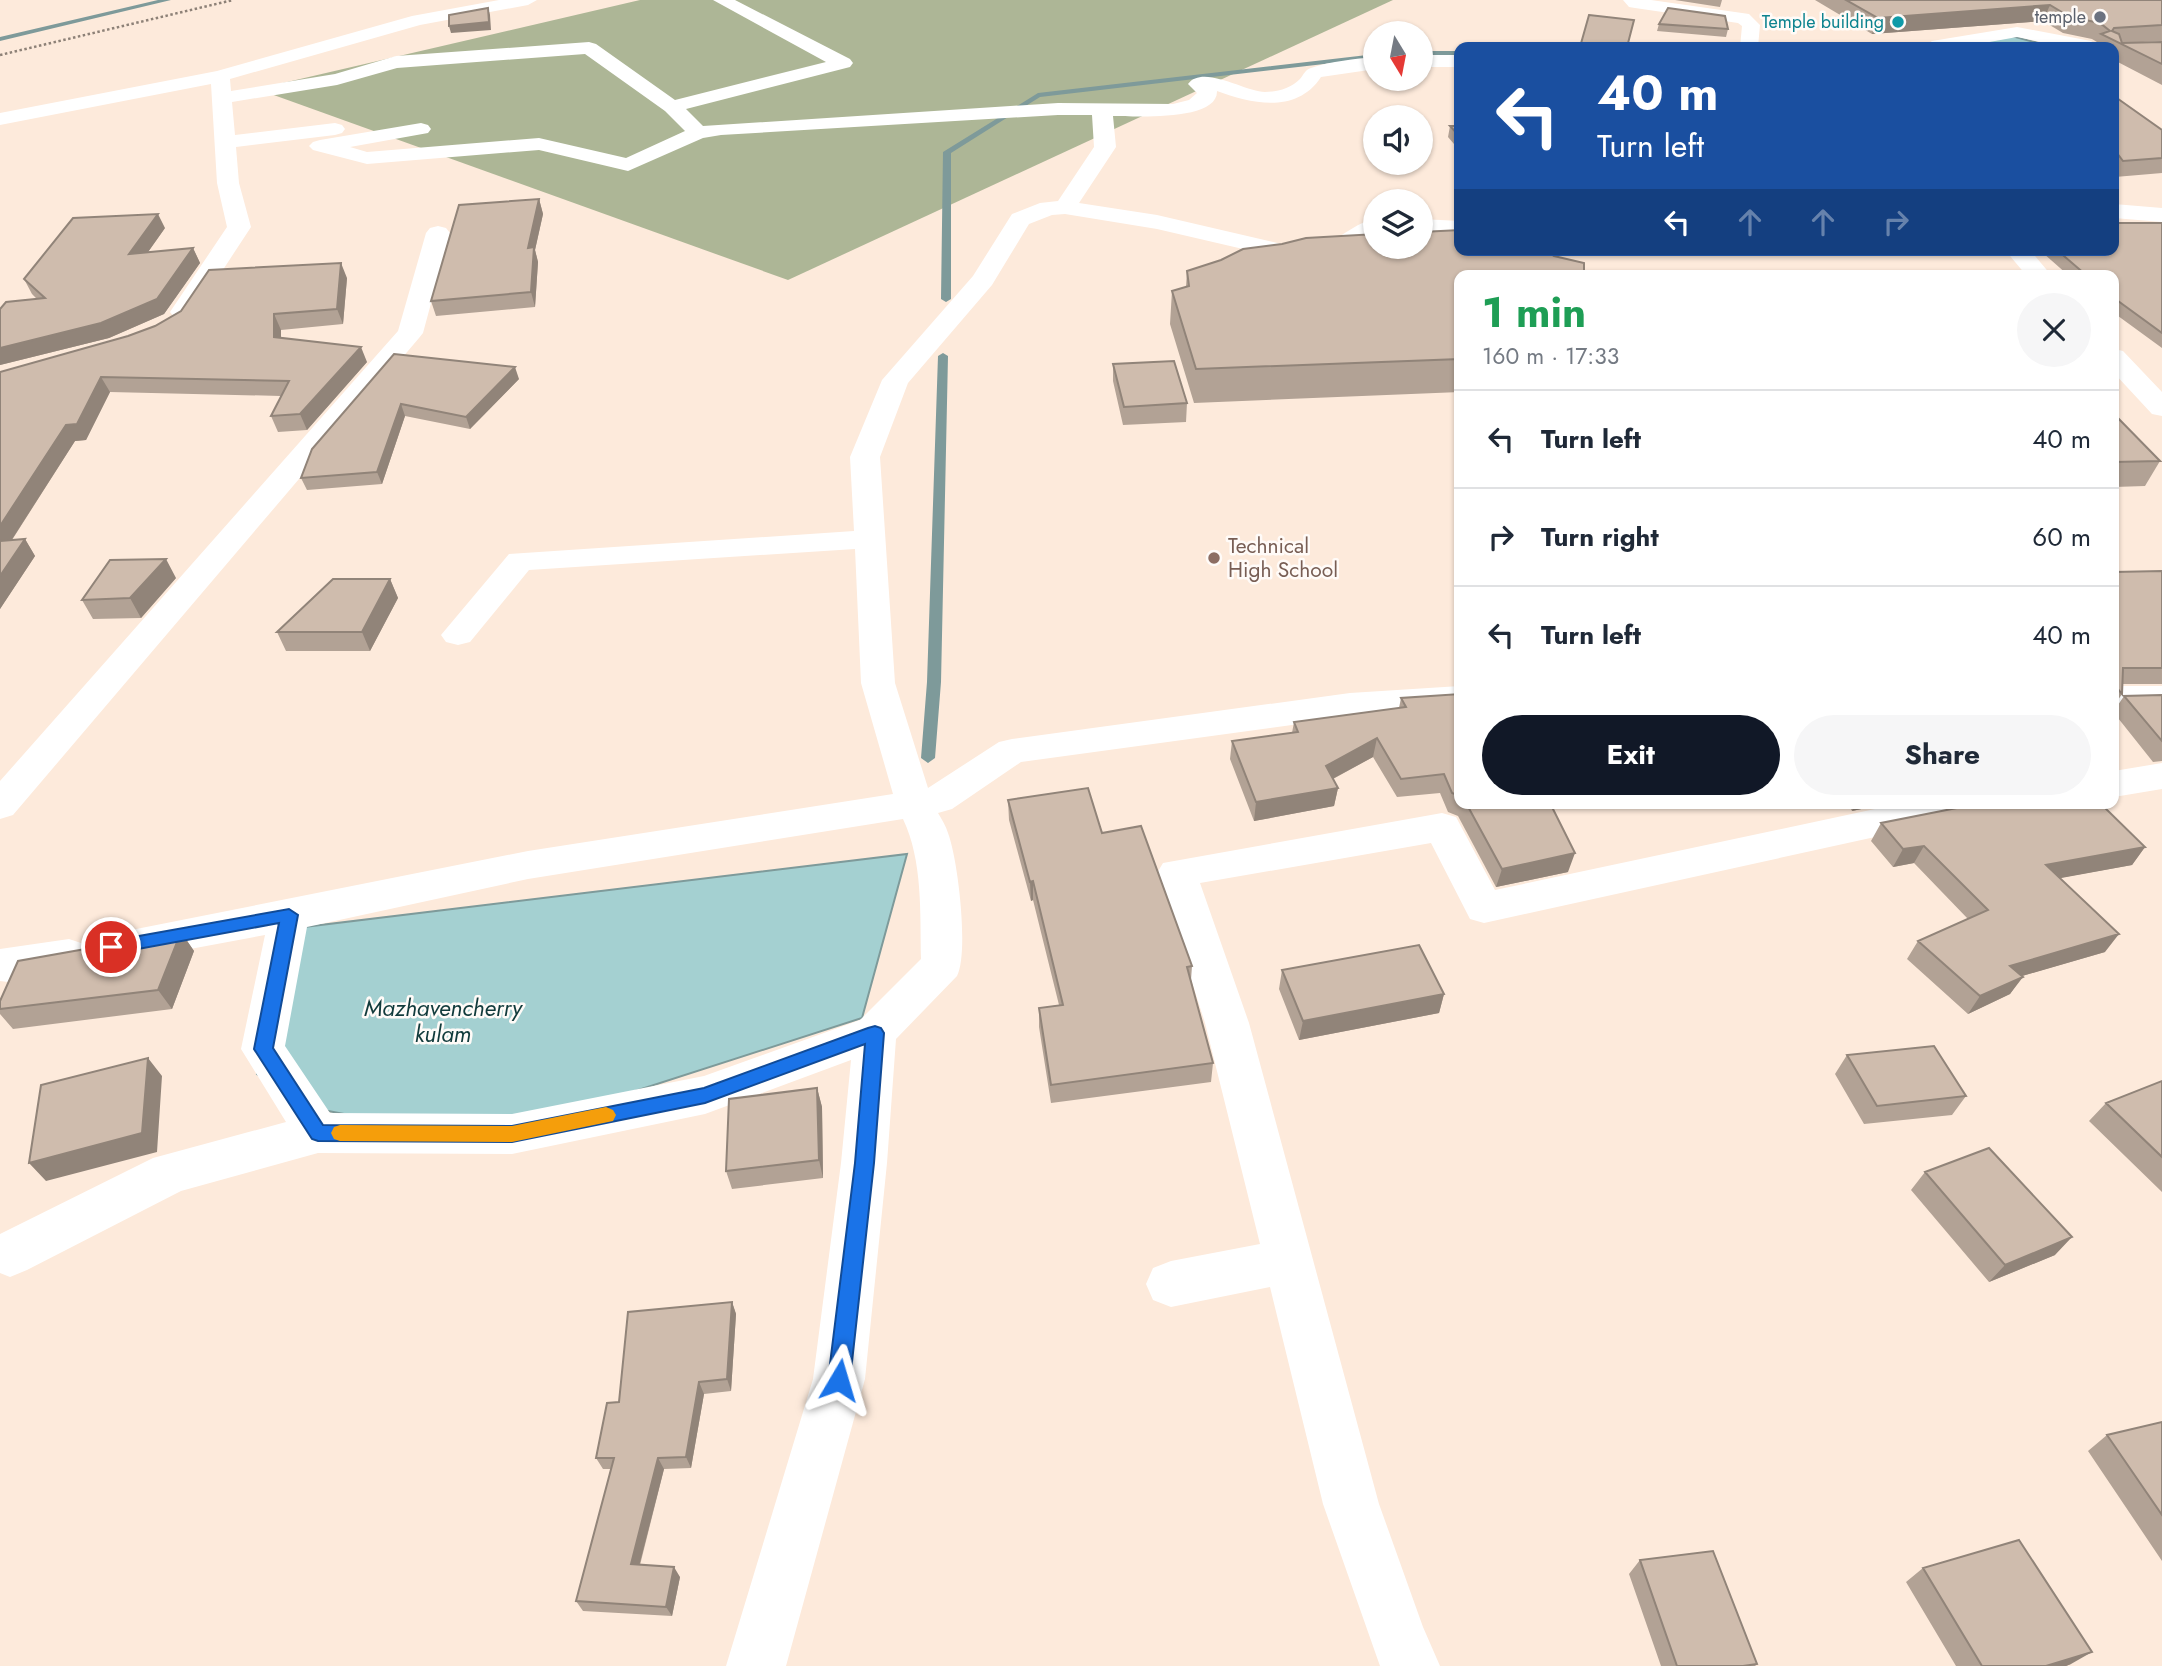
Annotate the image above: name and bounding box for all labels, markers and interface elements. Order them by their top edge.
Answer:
place label: temple [2035,4,2086,30]
place label: Temple building [1762,9,1884,35]
marker: temple [2092,9,2108,25]
marker: Temple building [1890,14,1906,30]
north arrow [1363,21,1433,91]
map controls [1363,21,1433,259]
text: 40 m [1597,58,1719,128]
icon: left [1482,70,1573,161]
button: sound [1363,105,1433,175]
text: Turn left [1597,123,1704,169]
button: layers [1363,189,1433,259]
icon: left [1658,203,1696,241]
icon: ahead [1731,203,1769,241]
icon: ahead [1804,203,1842,241]
icon: right [1877,203,1915,241]
text: 1 min [1482,282,1586,343]
button: close [2017,293,2091,367]
text: 160 m · 17:33 [1482,339,1619,373]
icon: left [1482,420,1520,458]
text: Turn left [1541,420,1641,458]
text: 40 m [2032,420,2091,458]
icon: right [1482,518,1520,556]
text: Turn right [1541,518,1659,556]
text: 60 m [2032,518,2091,556]
place label: Technical High School [1228,531,1338,585]
marker: Technical High School [1206,550,1222,566]
icon: left [1482,616,1520,654]
text: Turn left [1541,616,1641,654]
text: 40 m [2032,616,2091,654]
button: Exit [1482,715,1780,795]
button: Share [1794,715,2091,795]
pin [81,917,141,977]
icon: arrive [92,928,130,966]
water label: Mazhavencherry kulam [364,991,524,1051]
position arrow [802,1343,876,1417]

